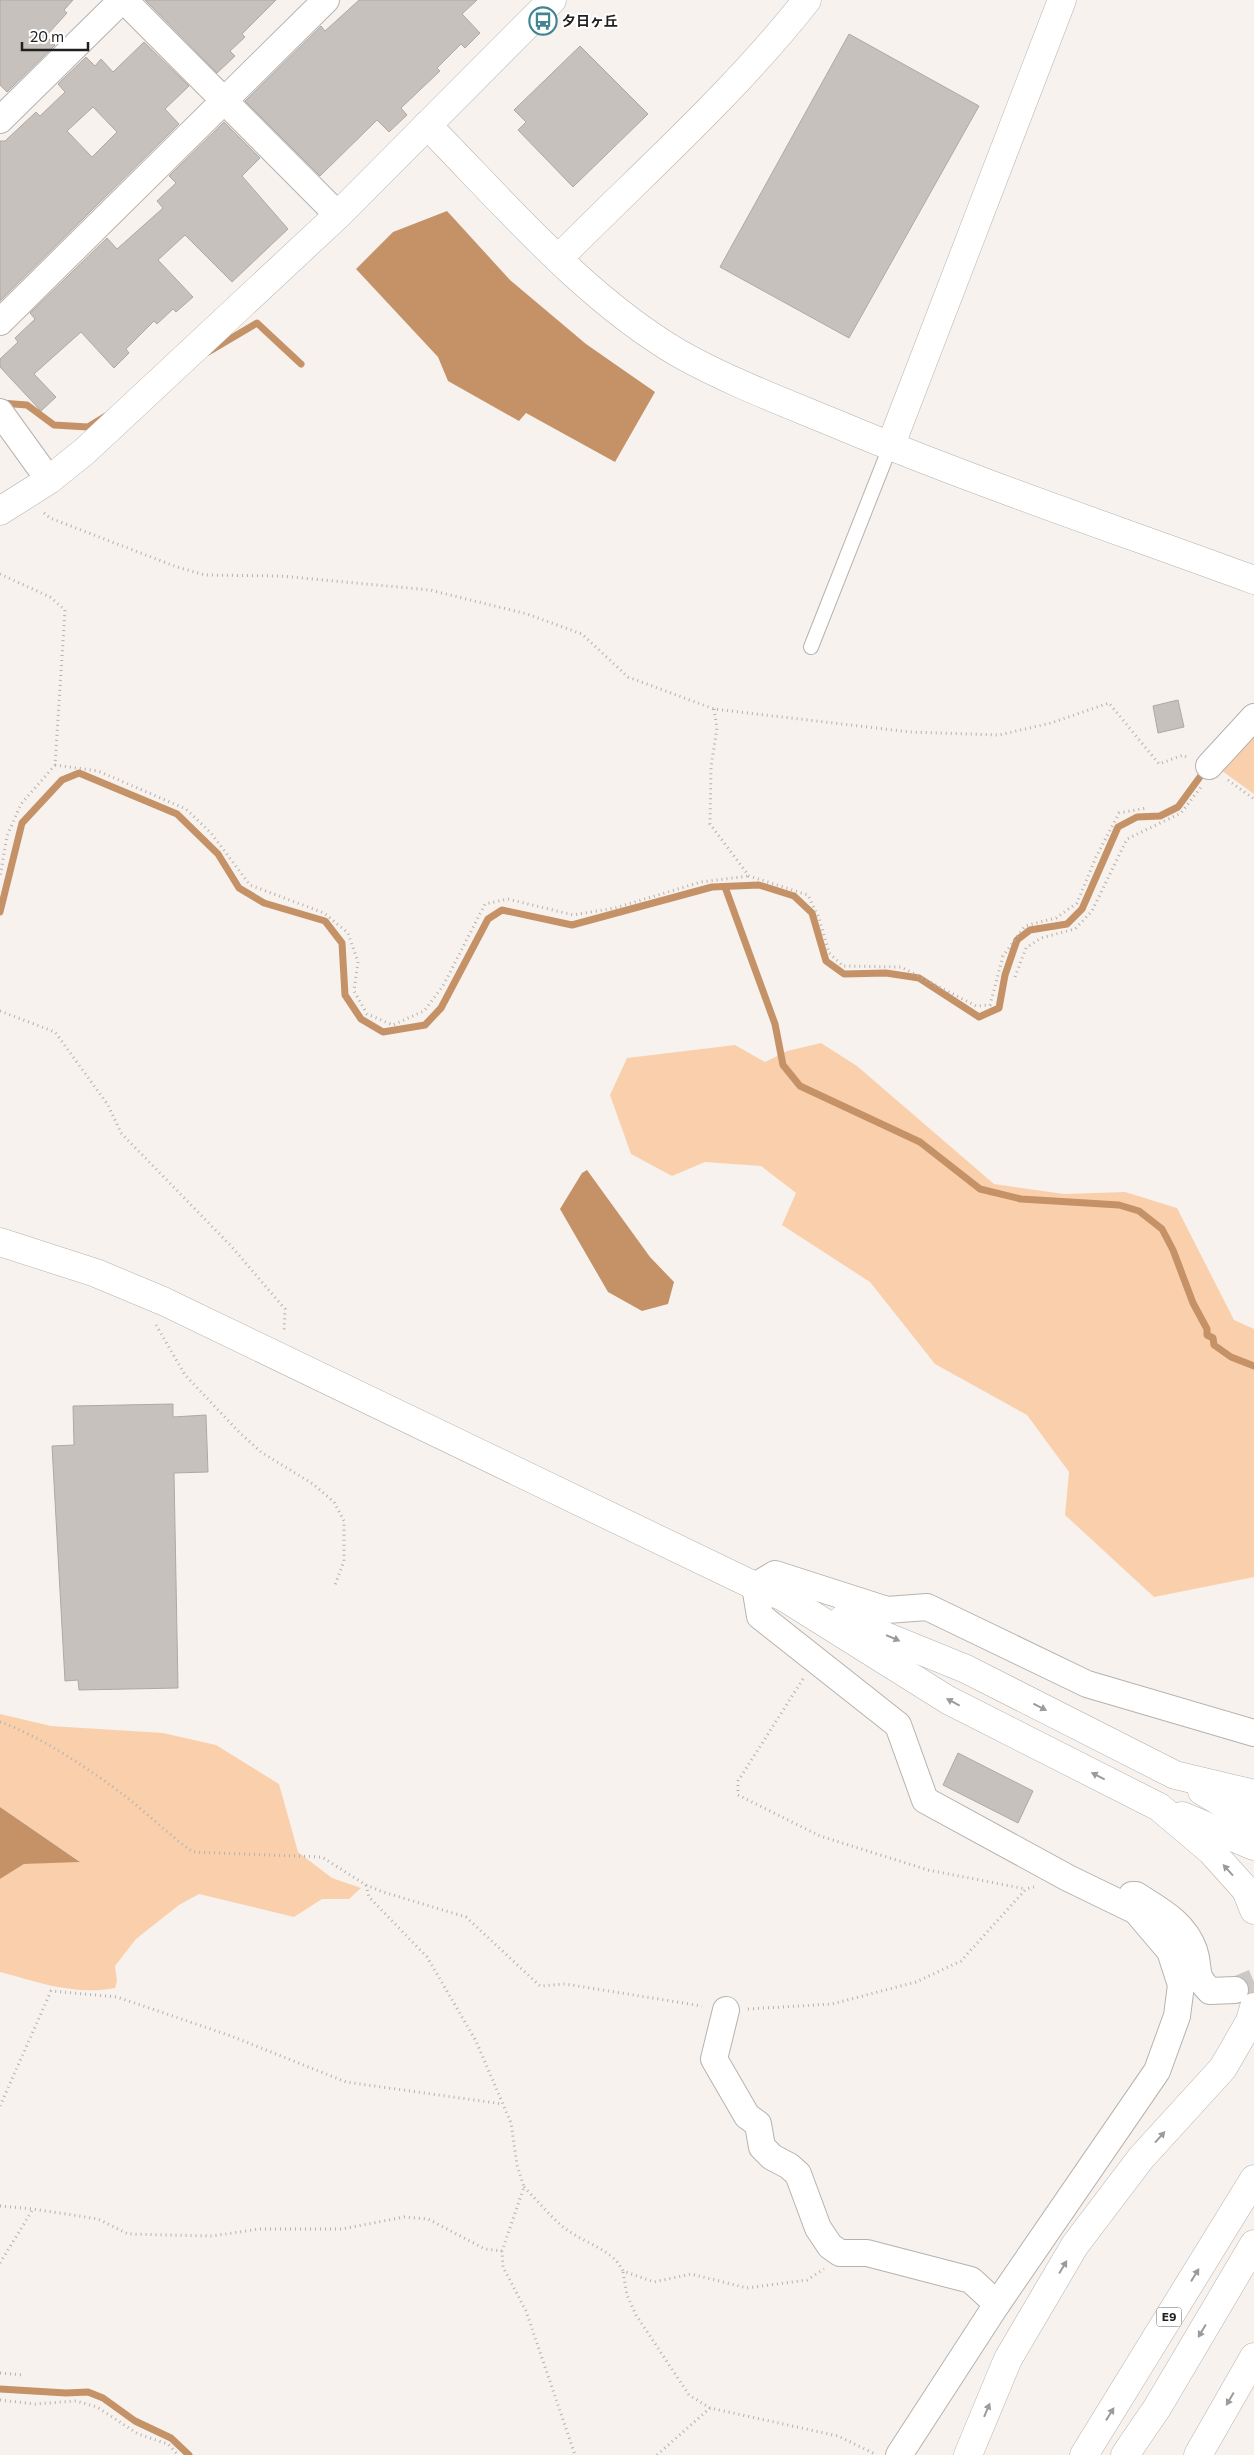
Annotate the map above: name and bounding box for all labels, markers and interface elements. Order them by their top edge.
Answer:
bus stop icon: 夕日ヶ丘 [528,6,558,36]
place label: 夕日ヶ丘 [562,12,618,29]
scale bar [22,20,89,52]
text: 20 m [30,27,64,45]
one-way arrow [886,1635,900,1643]
one-way arrow [946,1698,960,1706]
one-way arrow [1033,1703,1047,1711]
one-way arrow [1090,1772,1105,1780]
one-way arrow [1222,1865,1234,1877]
one-way arrow [1154,2131,1166,2143]
one-way arrow [1058,2260,1067,2273]
one-way arrow [1191,2269,1200,2282]
road number: E9 [1156,2308,1182,2326]
one-way arrow [1198,2325,1207,2338]
one-way arrow [1226,2392,1234,2407]
one-way arrow [983,2402,991,2417]
one-way arrow [1105,2407,1115,2420]

